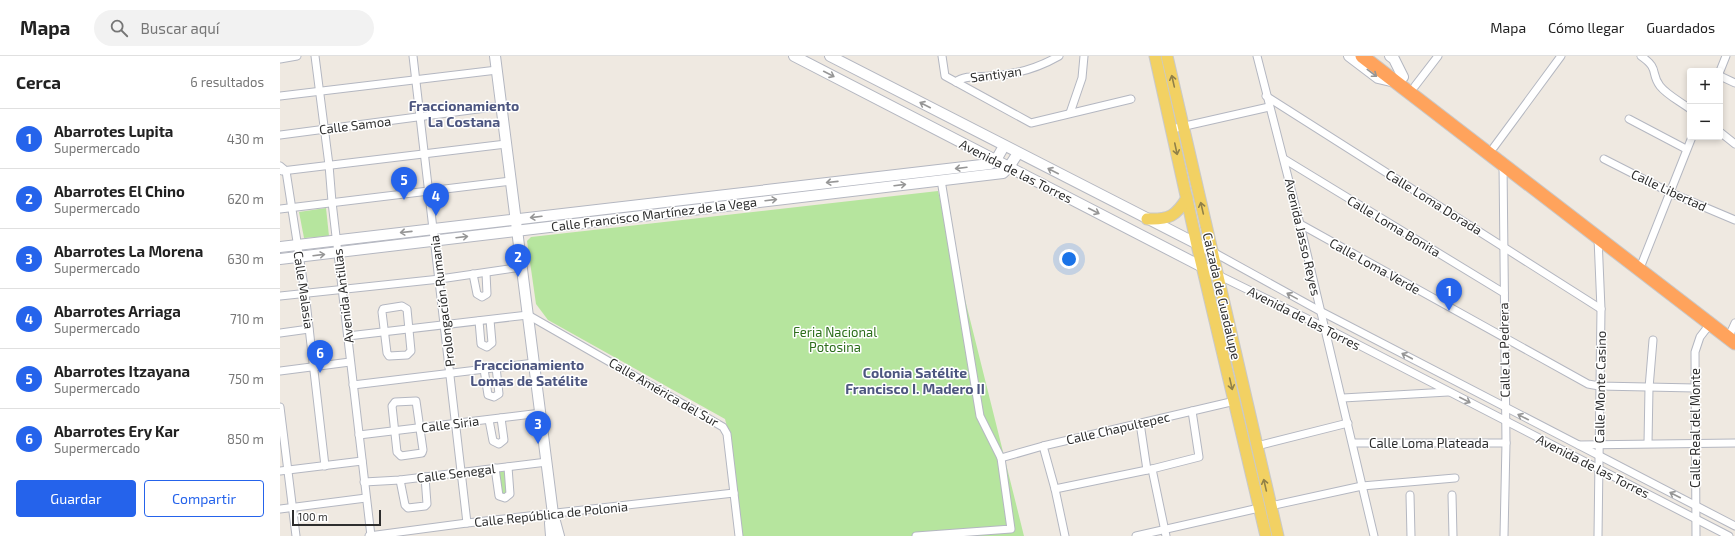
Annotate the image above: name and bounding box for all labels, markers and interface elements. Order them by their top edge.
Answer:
search box [94,10,374,46]
text: Mapa [20,16,70,39]
icon: search [108,17,130,39]
text: Buscar aquí [140,19,220,37]
text: Mapa [1490,19,1526,36]
text: Cómo llegar [1548,19,1624,36]
text: Guardados [1646,19,1715,36]
street label: Santiyan [969,62,1023,86]
map controls [1687,68,1723,140]
button: + [1687,68,1723,104]
one-way arrow [1366,69,1377,78]
one-way arrow [823,71,835,78]
text: Cerca [16,72,61,92]
text: 6 resultados [190,74,264,90]
one-way arrow [1168,75,1176,88]
district label: Fraccionamiento La Costana [409,97,519,130]
one-way arrow [920,101,932,108]
button: − [1687,104,1723,140]
street label: Calle Samoa [318,113,392,137]
text: Abarrotes Lupita [54,122,173,140]
text: 1 [26,131,32,147]
text: 430 m [227,131,264,147]
street label: Avenida de las Torres [957,136,1075,206]
text: Supermercado [54,140,140,156]
one-way arrow [1173,142,1181,155]
one-way arrow [955,164,968,171]
street label: Calle Loma Dorada [1383,166,1485,238]
street label: Calle Libertad [1629,166,1709,214]
pin: 5 [391,167,417,200]
one-way arrow [1048,167,1060,174]
street label: Avenida Jasso Reyes [1282,177,1324,297]
one-way arrow [825,178,838,186]
one-way arrow [894,181,907,188]
text: Abarrotes El Chino [54,182,185,200]
pin: 4 [423,183,449,216]
text: 2 [25,191,33,207]
text: 620 m [227,191,264,207]
street label: Calle Loma Bonita [1344,192,1444,260]
street label: Calle Francisco Martínez de la Vega [550,193,758,235]
one-way arrow [764,196,777,204]
text: Supermercado [54,200,140,216]
one-way arrow [1198,201,1206,214]
one-way arrow [1087,208,1099,215]
one-way arrow [530,213,543,221]
one-way arrow [400,228,413,236]
street label: Calzada de Guadalupe [1200,231,1244,361]
one-way arrow [455,233,468,241]
street label: Prolongación Rumania [426,234,458,368]
street label: Calle Loma Verde [1327,234,1423,298]
text: Abarrotes La Morena [54,242,203,260]
pin: 2 [505,244,531,277]
street label: Avenida Antillas [329,248,357,344]
your location [1059,249,1079,269]
street label: Calle Malasia [291,250,317,330]
text: 3 [25,251,33,267]
text: 630 m [227,251,264,267]
one-way arrow [312,251,325,259]
text: Supermercado [54,260,140,276]
pin: 1 [1436,278,1462,311]
street label: Avenida de las Torres [1245,283,1363,353]
one-way arrow [1286,292,1298,299]
text: Abarrotes Arriaga [54,302,181,320]
street label: Calle La Pedrera [1495,302,1513,398]
text: 4 [25,311,33,327]
text: 710 m [230,311,264,327]
text: Supermercado [54,320,140,336]
park label: Feria Nacional Potosina [793,324,877,355]
street label: Calle Monte Casino [1591,331,1609,443]
pin: 6 [307,340,333,373]
one-way arrow [1401,352,1413,360]
street label: Calle América del Sur [606,354,722,430]
district label: Fraccionamiento Lomas de Satélite [470,356,588,389]
text: Abarrotes Itzayana [54,362,190,380]
district label: Colonia Satélite Francisco I. Madero II [845,364,985,397]
street label: Calle Real del Monte [1687,368,1703,488]
text: 5 [25,371,33,387]
text: 750 m [228,371,264,387]
one-way arrow [1228,378,1235,391]
text: Supermercado [54,380,140,396]
one-way arrow [1459,397,1471,404]
street label: Calle Chapultepec [1065,408,1171,448]
pin: 3 [525,411,551,444]
one-way arrow [1517,412,1529,420]
street label: Calle Siria [420,413,480,435]
text: Abarrotes Ery Kar [54,422,180,440]
text: 6 [25,431,33,447]
text: 850 m [227,431,264,447]
street label: Avenida de las Torres [1534,431,1652,501]
street label: Calle Loma Plateada [1369,435,1489,451]
text: Supermercado [54,440,140,456]
street label: Calle Senegal [416,460,496,486]
one-way arrow [1261,478,1269,491]
button: Guardar [16,480,136,517]
button: Compartir [144,480,264,517]
one-way arrow [1670,491,1682,499]
street label: Calle República de Polonia [473,498,629,530]
scale bar [292,508,381,527]
text: 100 m [298,510,328,523]

